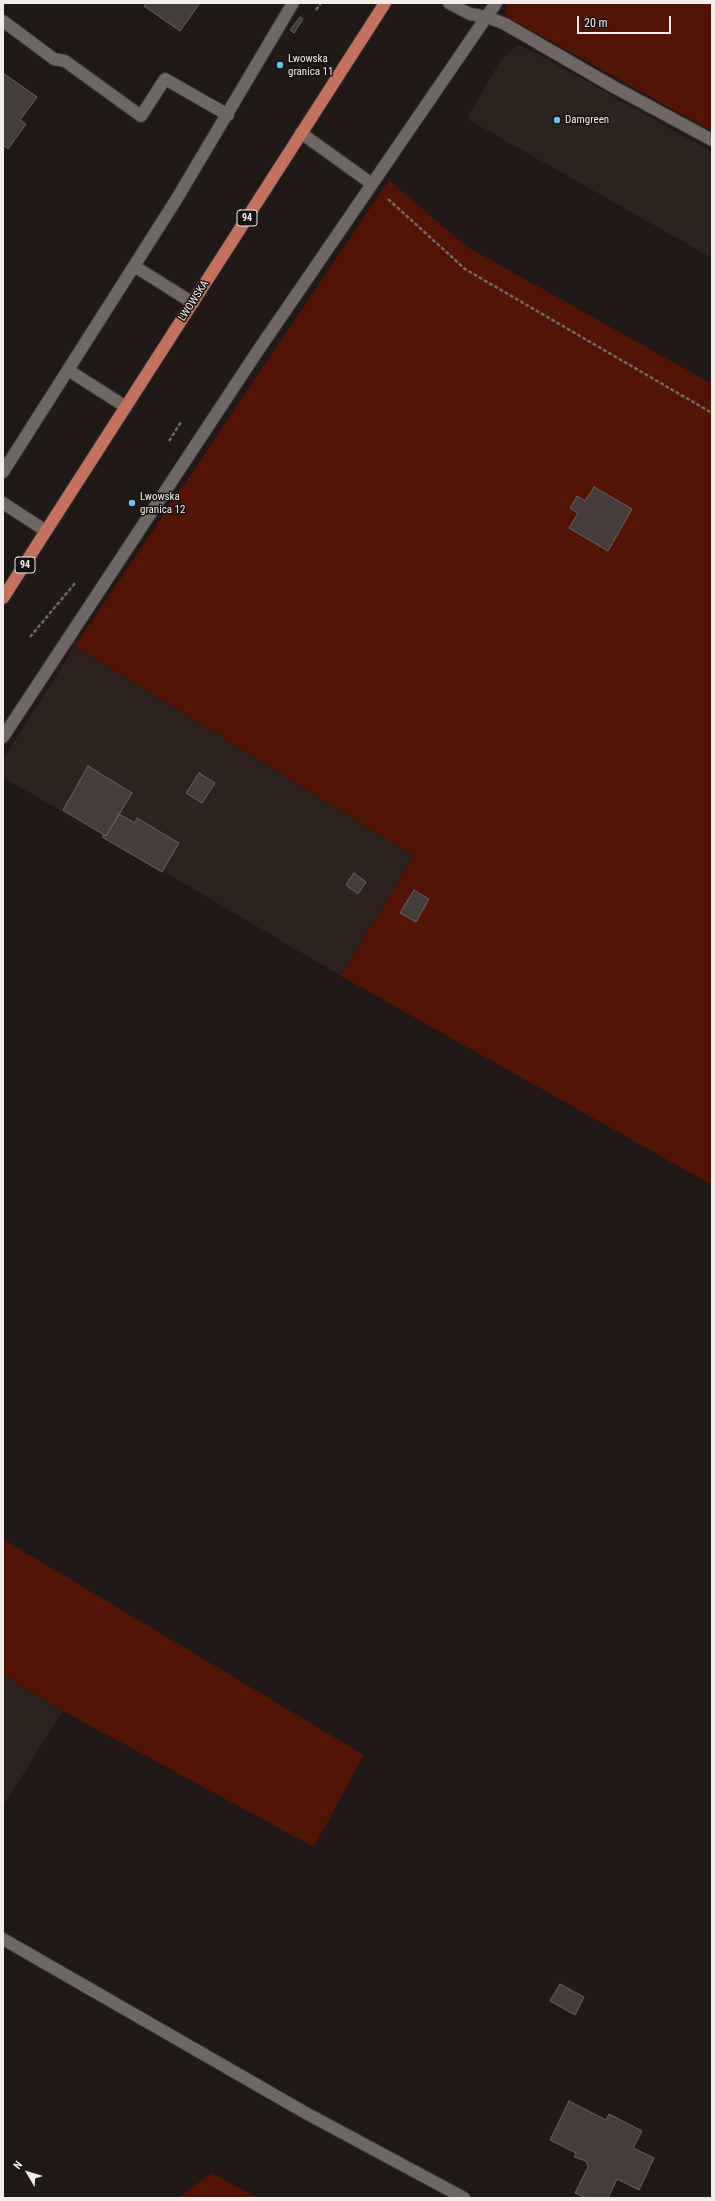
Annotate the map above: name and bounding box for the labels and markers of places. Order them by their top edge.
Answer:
place label: Lwowska granica 11 [288,52,333,78]
marker: Lwowska granica 11 [275,60,285,70]
place label: Damgreen [565,113,609,127]
marker: Damgreen [552,115,562,125]
place label: Lwowska granica 12 [140,490,185,516]
marker: Lwowska granica 12 [127,498,137,508]

